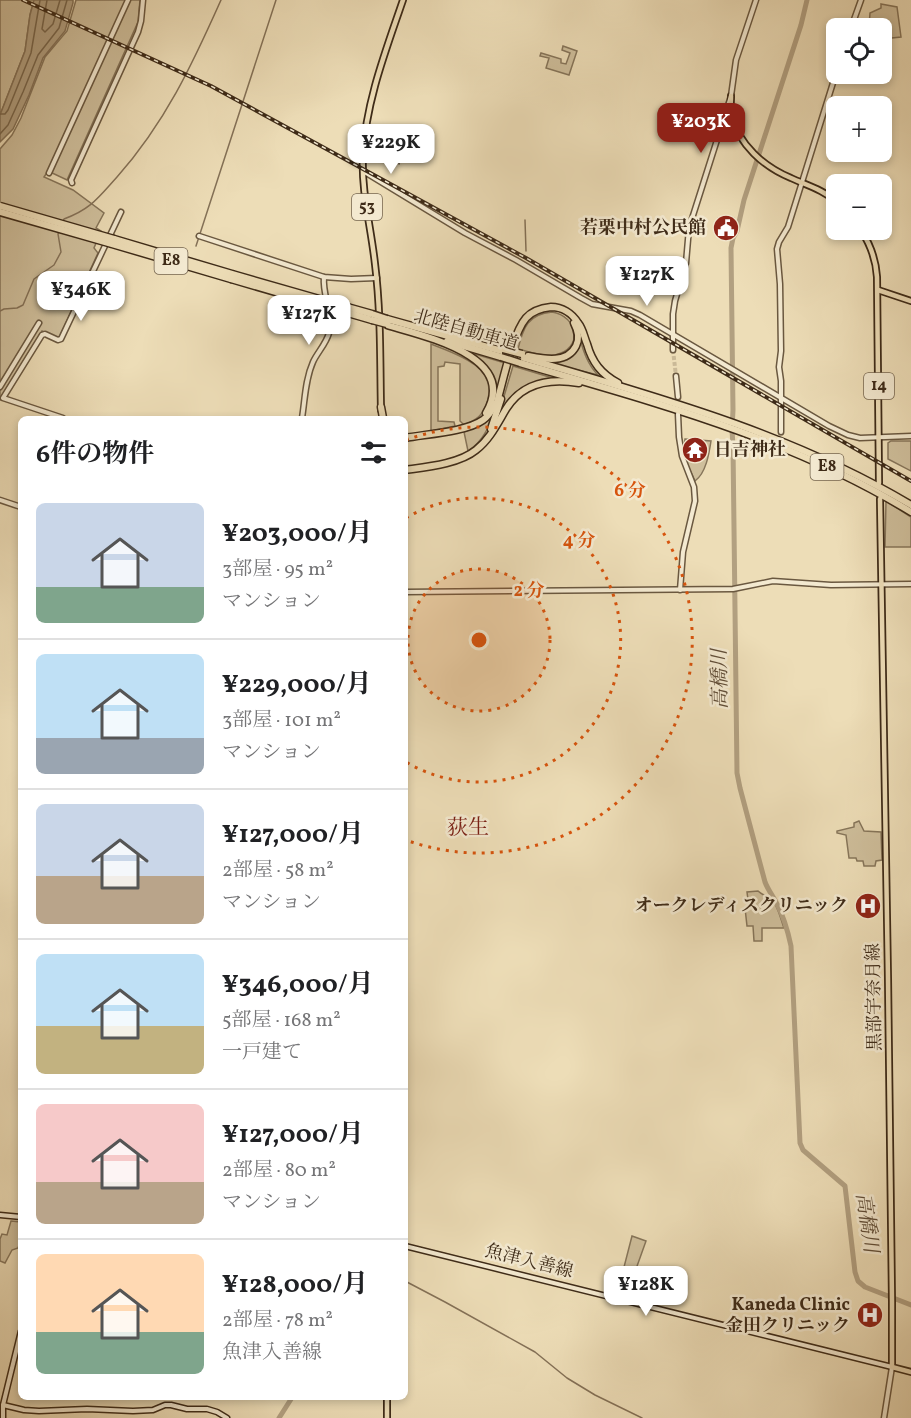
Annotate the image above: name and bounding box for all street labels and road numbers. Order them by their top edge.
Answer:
road number: 53 [352,194,382,220]
road number: E8 [154,248,188,274]
street label: 北陸自動車道 [411,304,521,358]
road number: 14 [864,373,894,399]
road number: E8 [810,454,844,480]
street label: 黒部宇奈月線 [862,943,888,1051]
street label: 魚津入善線 [482,1239,576,1285]

